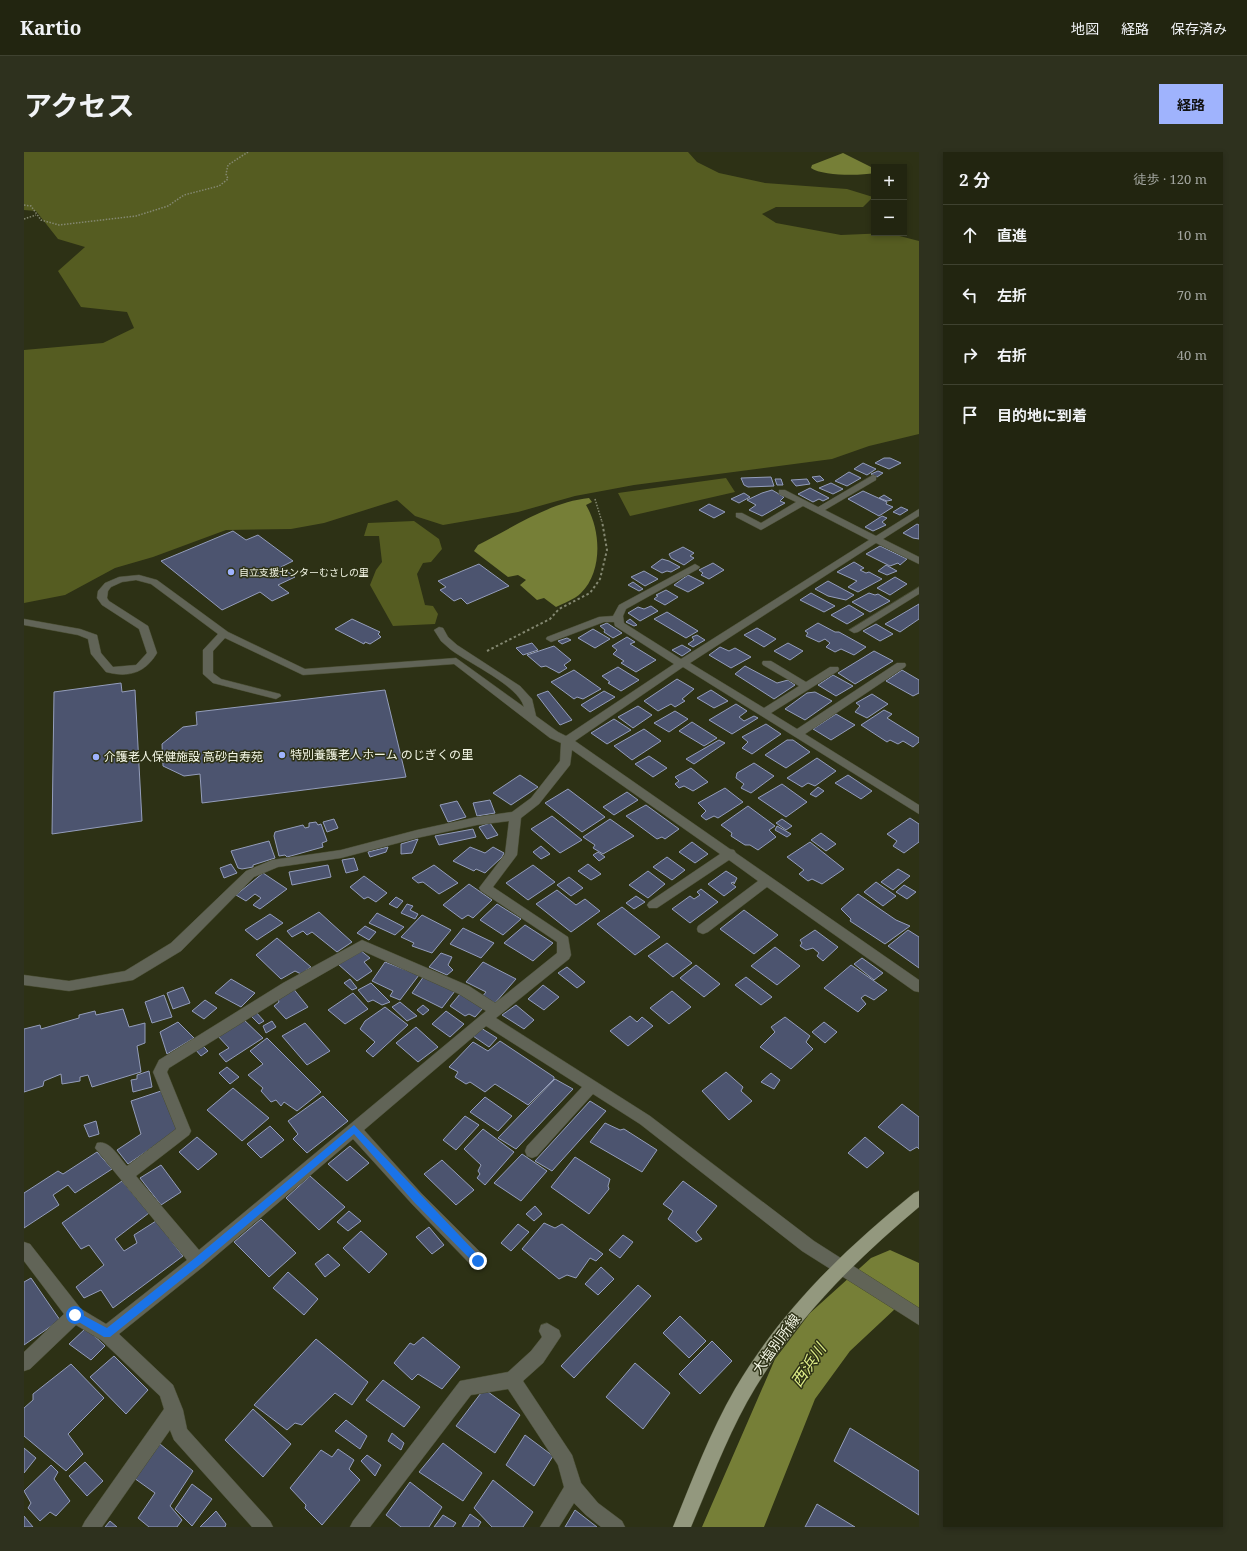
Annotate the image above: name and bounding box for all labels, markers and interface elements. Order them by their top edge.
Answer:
text: Kartio [20,15,81,41]
text: 地図 [1071,19,1099,38]
text: 経路 [1121,19,1149,38]
text: 保存済み [1171,19,1227,38]
button: 経路 [1159,84,1223,124]
text: アクセス [24,86,135,124]
map controls [871,164,907,236]
button: + [871,164,907,200]
text: 2 分 [959,168,990,191]
text: 徒歩 · 120 m [1134,170,1207,188]
button: − [871,200,907,236]
icon: ahead [959,224,981,246]
text: 直進 [997,225,1027,245]
text: 10 m [1177,226,1207,244]
icon: left [959,284,981,306]
text: 左折 [997,285,1027,305]
text: 70 m [1177,286,1207,304]
icon: right [959,344,981,366]
text: 右折 [997,345,1027,365]
text: 40 m [1177,346,1207,364]
icon: arrive [959,404,981,426]
text: 目的地に到着 [997,405,1087,425]
place label: 自立支援センターむさしの里 [239,565,369,579]
marker: 自立支援センターむさしの里 [226,567,236,577]
place label: 特別養護老人ホーム のじぎくの里 [290,746,473,763]
place label: 介護老人保健施設 高砂白寿苑 [104,748,263,765]
marker: 特別養護老人ホーム のじぎくの里 [277,750,287,760]
marker: 介護老人保健施設 高砂白寿苑 [91,752,101,762]
route end [469,1252,487,1270]
route start [66,1306,84,1324]
street label: 大塩別所線 [747,1310,804,1378]
water label: 西浜川 [785,1337,832,1391]

